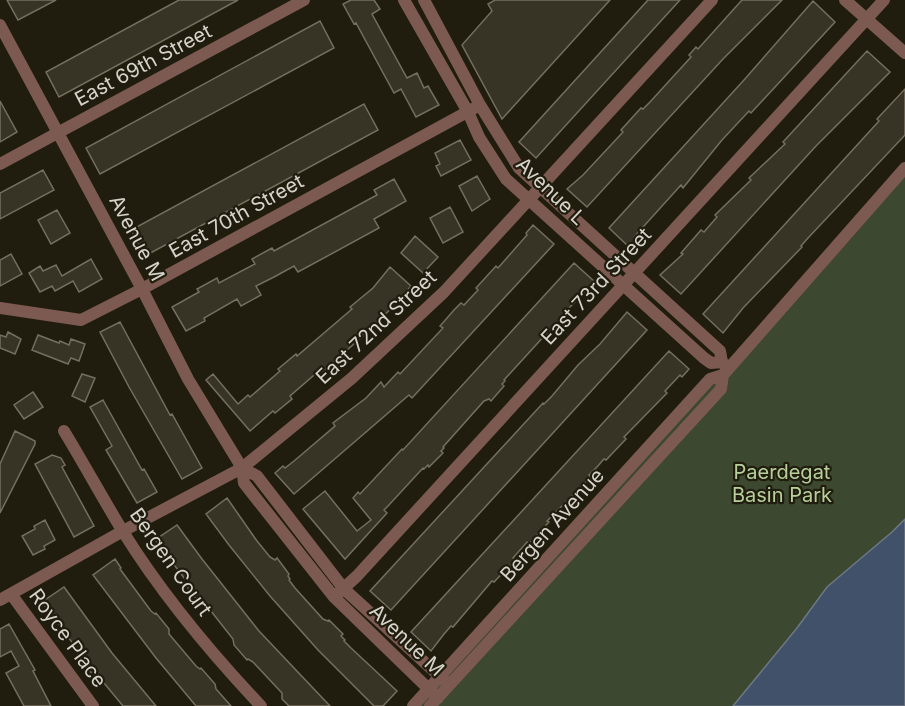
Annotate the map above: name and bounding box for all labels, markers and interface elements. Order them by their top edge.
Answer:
street label: East 69th Street [70,19,216,111]
street label: Avenue L [511,152,591,230]
street label: East 70th Street [164,169,308,263]
street label: Avenue M [104,191,170,285]
street label: East 73rd Street [536,222,657,349]
street label: East 72nd Street [311,265,441,389]
park label: Paerdegat Basin Park [732,460,832,507]
street label: Bergen Avenue [495,464,609,586]
street label: Bergen Court [125,503,217,621]
street label: Royce Place [24,584,112,692]
street label: Avenue M [365,599,449,681]

